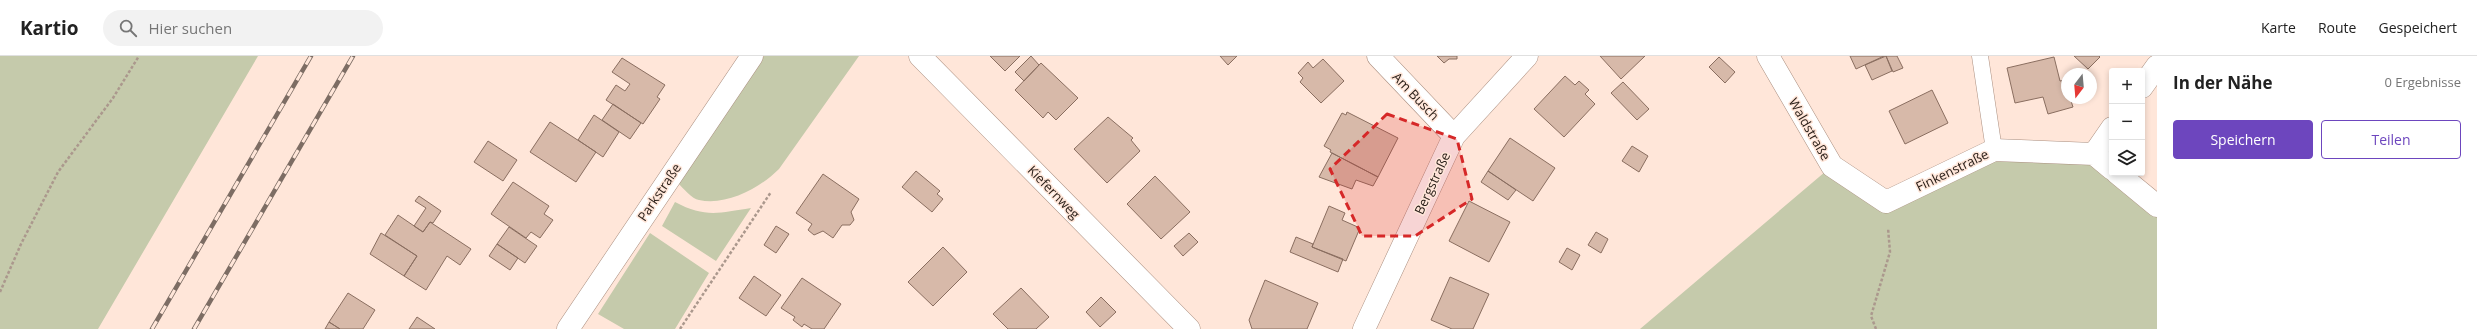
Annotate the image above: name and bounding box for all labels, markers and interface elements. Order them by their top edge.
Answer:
search box [103,10,383,46]
text: Kartio [20,15,79,41]
icon: search [117,17,139,39]
text: Hier suchen [149,18,232,38]
text: Karte [2261,18,2296,37]
text: Route [2318,18,2356,37]
text: Gespeichert [2378,18,2457,37]
street label: Am Busch [1389,68,1443,124]
north arrow [2061,68,2097,104]
map controls [2109,68,2145,176]
button: + [2109,68,2145,104]
text: In der Nähe [2173,71,2272,94]
text: 0 Ergebnisse [2384,73,2461,91]
street label: Waldstraße [1785,95,1835,163]
button: − [2109,104,2145,140]
button: Speichern [2173,120,2313,159]
button: Teilen [2321,120,2461,159]
button: layers [2109,140,2145,176]
street label: Finkenstraße [1913,145,1991,195]
street label: Bergstraße [1410,149,1454,217]
street label: Parkstraße [633,160,685,224]
street label: Kiefernweg [1024,161,1084,223]

